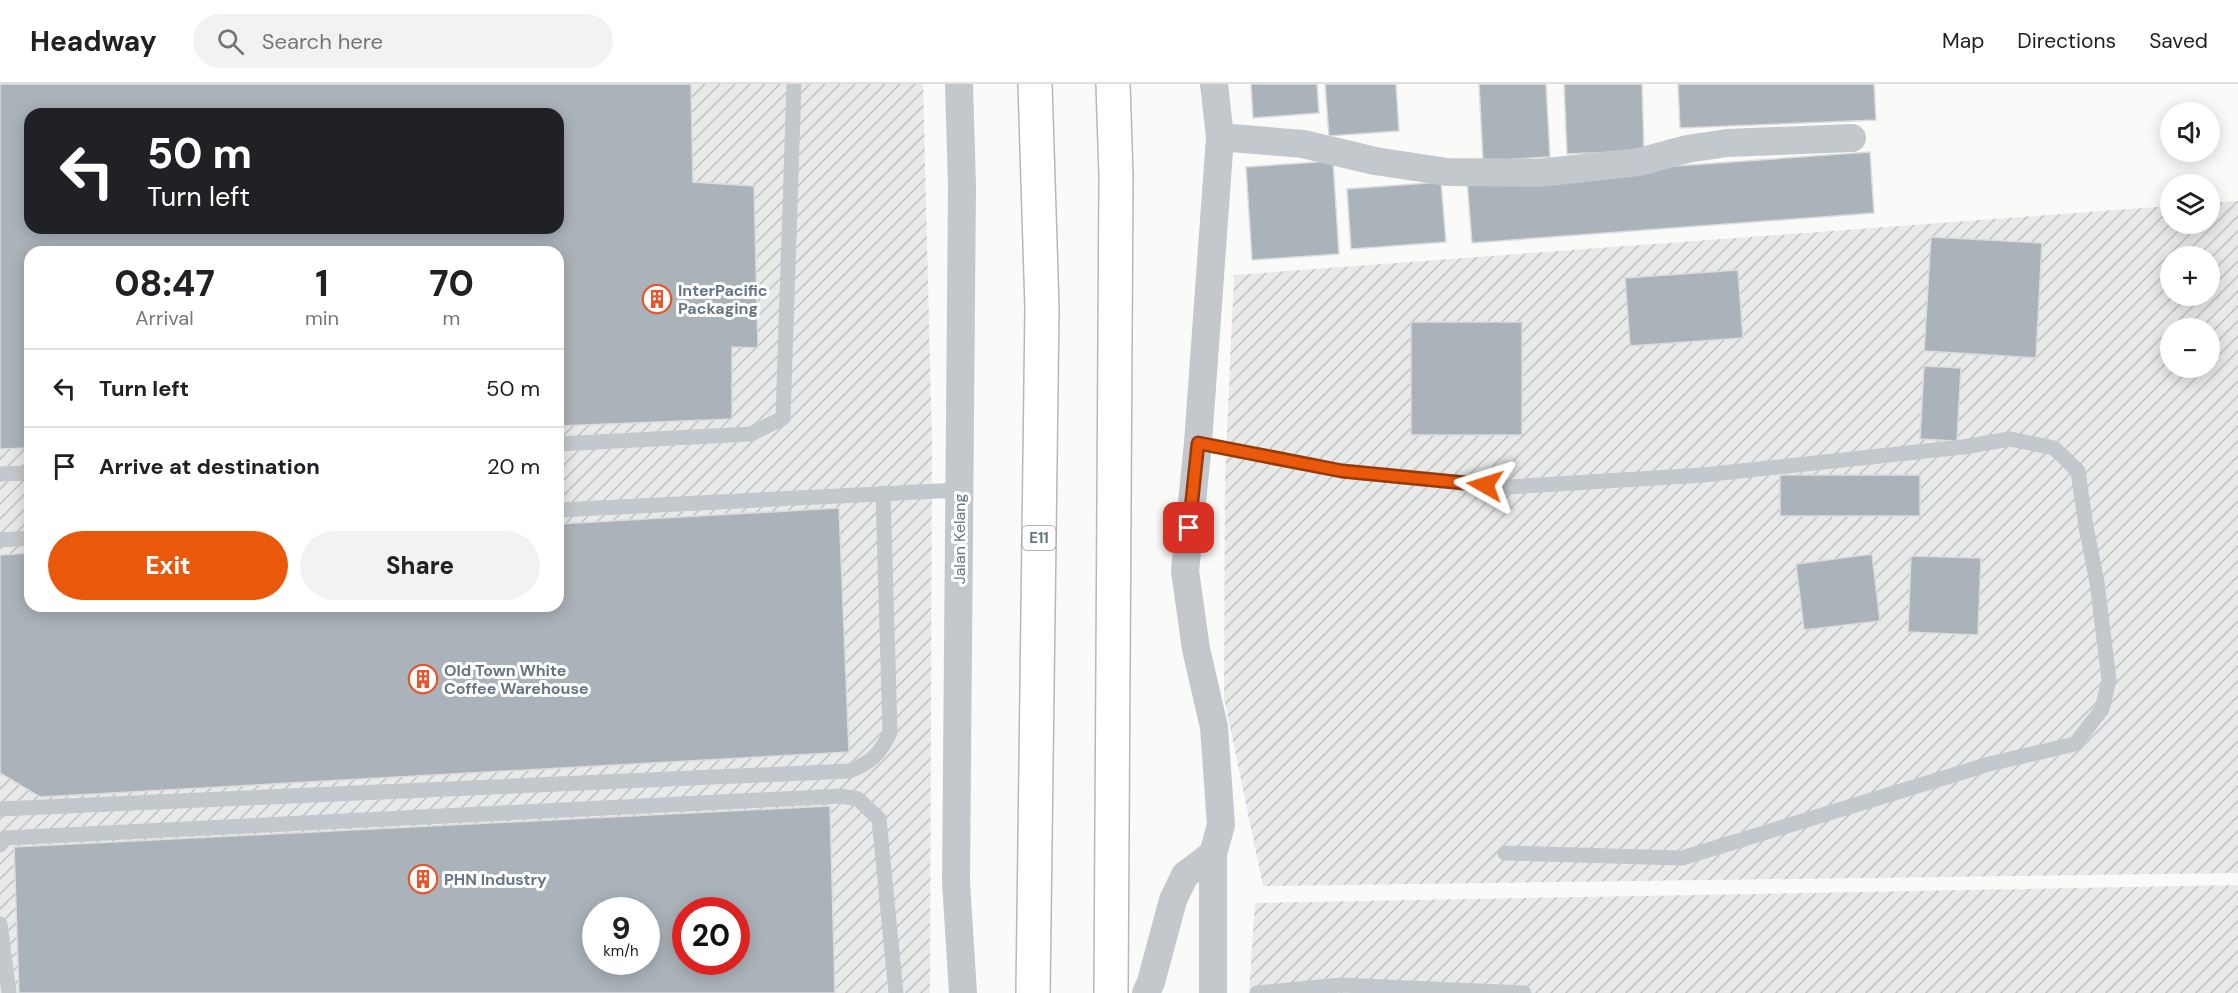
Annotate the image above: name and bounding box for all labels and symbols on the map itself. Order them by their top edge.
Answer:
place label: InterPacific Packaging [678,280,767,319]
building icon: InterPacific Packaging [641,283,673,315]
position arrow [1453,453,1517,517]
street label: Jalan Kelang [949,494,970,584]
pin [1163,502,1214,553]
road number: E11 [1022,526,1056,550]
place label: Old Town White Coffee Warehouse [444,660,589,699]
building icon: Old Town White Coffee Warehouse [407,663,439,695]
building icon: PHN Industry [407,863,439,895]
place label: PHN Industry [444,869,547,890]
speed limit sign: 20 [672,897,750,975]

